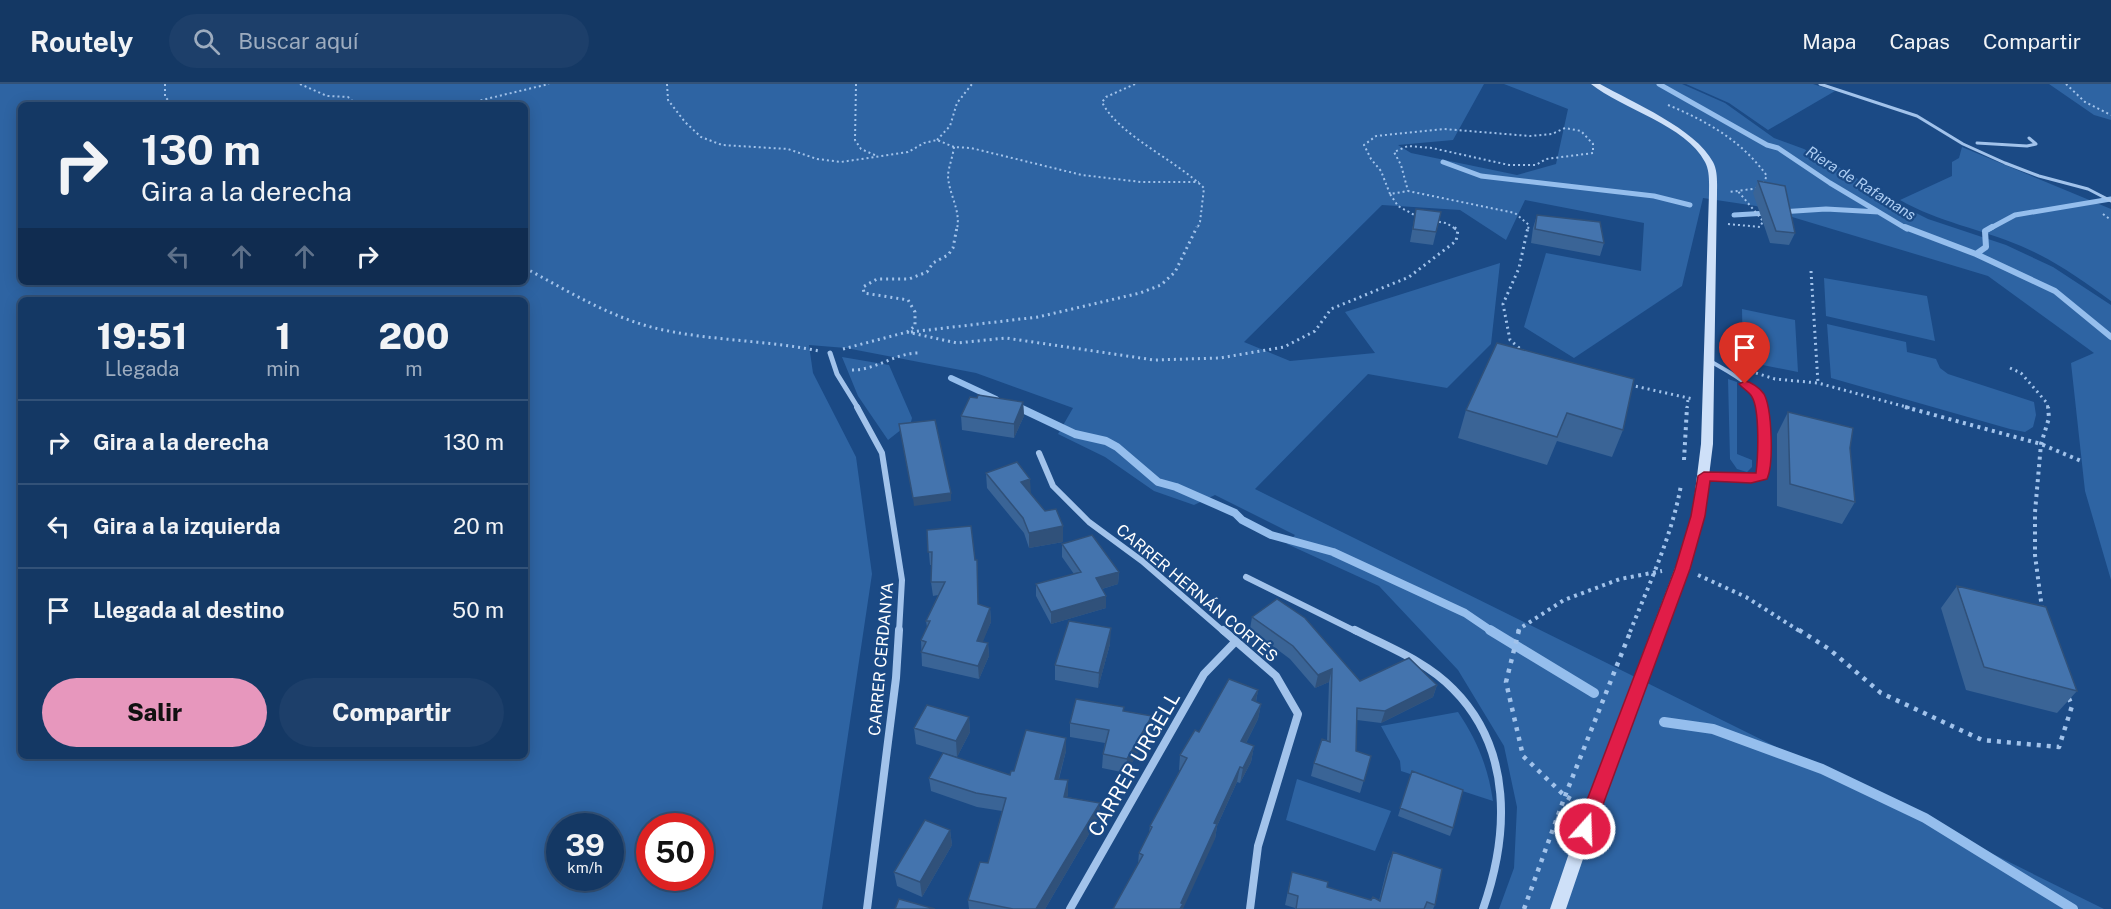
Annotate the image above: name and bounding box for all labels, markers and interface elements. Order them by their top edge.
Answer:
search box [169,14,589,68]
text: Routely [30,25,133,58]
icon: search [190,25,223,58]
text: Buscar aquí [238,28,358,54]
text: Mapa [1802,29,1856,54]
text: Capas [1889,29,1950,54]
text: Compartir [1983,29,2081,54]
text: 130 m [141,125,261,174]
icon: right [42,126,120,204]
water label: Riera de Rafamans [1803,142,1919,224]
text: Gira a la derecha [141,175,352,207]
icon: left [162,240,195,273]
icon: ahead [225,240,258,273]
icon: ahead [288,240,321,273]
icon: right [351,240,384,273]
text: 19:51 [97,315,188,357]
text: 1 [275,315,291,357]
text: 200 [379,315,449,357]
pin [1719,322,1770,384]
icon: arrive [1728,331,1761,364]
text: Llegada [105,357,179,381]
text: min [266,357,300,381]
text: m [405,357,423,381]
icon: right [42,426,75,459]
text: Gira a la derecha [93,429,269,455]
text: 130 m [443,429,504,455]
icon: left [42,510,75,543]
text: Gira a la izquierda [93,513,280,539]
text: 20 m [453,513,504,539]
street label: CARRER HERNÁN CORTÉS [1112,519,1282,666]
street label: CARRER CERDANYA [865,581,897,737]
icon: arrive [42,594,75,627]
text: Llegada al destino [93,597,284,623]
text: 50 m [452,597,504,623]
button: Salir [42,678,267,747]
button: Compartir [279,678,504,747]
street label: CARRER URGELL [1083,687,1185,841]
position arrow [1553,797,1617,861]
speed limit sign: 50 [636,813,714,891]
text: 39 [565,827,605,863]
text: km/h [567,859,603,876]

